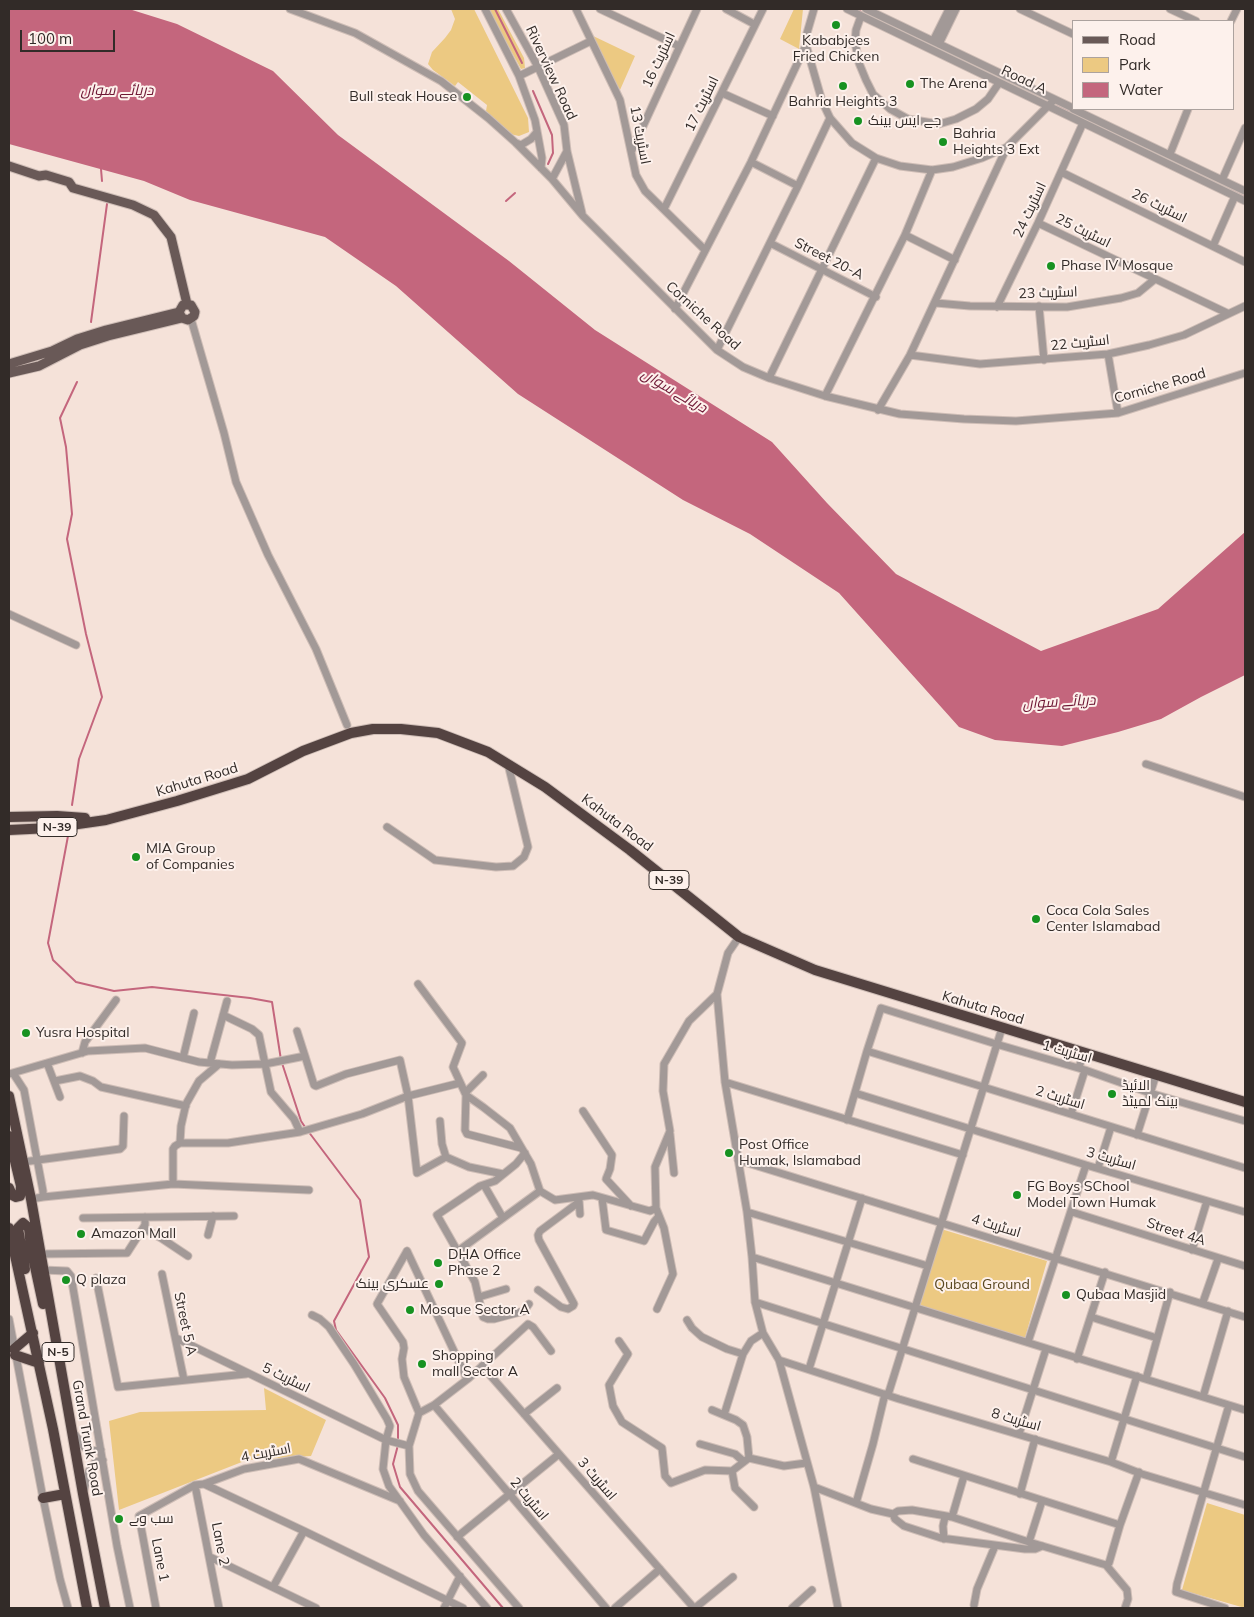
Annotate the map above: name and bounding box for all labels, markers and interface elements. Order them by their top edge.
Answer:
marker: Kababjees Fried Chicken [830,19,842,31]
scale bar [22,20,118,52]
legend [1072,20,1234,110]
street label: Riverview Road [522,23,580,123]
text: 100 m [28,29,72,48]
street label: اسٹریٹ 16 [639,30,679,90]
text: Road [1119,30,1156,49]
place label: Kababjees Fried Chicken [793,33,879,65]
text: Park [1119,55,1151,74]
street label: Road A [999,62,1049,98]
street label: اسٹریٹ 17 [681,74,723,134]
place label: The Arena [920,76,987,92]
marker: The Arena [904,78,916,90]
marker: Bahria Heights 3 [837,80,849,92]
text: Water [1119,80,1163,99]
water label: دریائے سواں [80,81,154,99]
place label: Bull steak House [349,89,457,105]
marker: Bull steak House [461,91,473,103]
place label: Bahria Heights 3 [789,94,897,110]
street label: اسٹریٹ 13 [626,104,654,166]
place label: جے ایس بینک [868,113,941,129]
marker: جے ایس بینک [852,115,864,127]
place label: Bahria Heights 3 Ext [953,126,1039,158]
marker: Bahria Heights 3 Ext [937,136,949,148]
street label: اسٹریٹ 24 [1010,180,1050,240]
street label: اسٹریٹ 26 [1129,185,1189,227]
street label: اسٹریٹ 25 [1053,210,1113,252]
street label: Street 20-A [792,234,866,284]
place label: Phase IV Mosque [1061,258,1173,274]
marker: Phase IV Mosque [1045,260,1057,272]
street label: Corniche Road [662,278,744,354]
street label: اسٹریٹ 23 [1018,284,1078,302]
street label: اسٹریٹ 22 [1050,332,1110,354]
water label: دریائے سواں [638,365,710,417]
street label: Corniche Road [1112,365,1208,407]
water label: دریائے سواں [1022,691,1096,713]
street label: Kahuta Road [154,760,240,800]
street label: Kahuta Road [578,791,656,855]
road number: N-39 [37,818,77,836]
place label: MIA Group of Companies [146,841,235,874]
marker: MIA Group of Companies [130,851,142,863]
road number: N-39 [649,870,689,890]
place label: Coca Cola Sales Center Islamabad [1046,903,1160,936]
marker: Coca Cola Sales Center Islamabad [1030,913,1042,925]
street label: Kahuta Road [940,988,1026,1028]
place label: Yusra Hospital [36,1025,130,1041]
marker: Yusra Hospital [20,1027,32,1039]
street label: اسٹریٹ 1 [1040,1037,1094,1067]
place label: الائیڈ بینک لمیٹڈ [1122,1078,1178,1110]
street label: اسٹریٹ 2 [1033,1083,1087,1113]
marker: الائیڈ بینک لمیٹڈ [1106,1088,1118,1100]
place label: Post Office Humak, Islamabad [739,1137,861,1170]
street label: اسٹریٹ 3 [1084,1144,1138,1174]
marker: Post Office Humak, Islamabad [723,1147,735,1159]
place label: FG Boys SChool Model Town Humak [1027,1179,1156,1212]
marker: FG Boys SChool Model Town Humak [1011,1189,1023,1201]
street label: اسٹریٹ 4 [969,1211,1023,1241]
street label: Street 4A [1144,1215,1208,1249]
place label: Amazon Mall [91,1226,176,1242]
marker: Amazon Mall [75,1228,87,1240]
place label: DHA Office Phase 2 [448,1247,521,1280]
marker: DHA Office Phase 2 [432,1257,444,1269]
place label: Q plaza [76,1272,126,1288]
marker: Q plaza [60,1274,72,1286]
place label: عسکری بینک [356,1276,429,1292]
park label: Qubaa Ground [934,1277,1030,1293]
marker: عسکری بینک [433,1278,445,1290]
place label: Qubaa Masjid [1076,1287,1166,1303]
marker: Qubaa Masjid [1060,1289,1072,1301]
street label: Street 5 A [170,1291,200,1357]
place label: Mosque Sector A [420,1302,530,1318]
marker: Mosque Sector A [404,1304,416,1316]
road number: N-5 [42,1342,74,1361]
place label: Shopping mall Sector A [432,1348,518,1380]
marker: Shopping mall Sector A [416,1358,428,1370]
street label: اسٹریٹ 5 [259,1359,313,1397]
street label: Grand Trunk Road [68,1379,106,1497]
street label: اسٹریٹ 8 [989,1405,1043,1435]
street label: اسٹریٹ 4 [239,1440,293,1466]
street label: اسٹریٹ 3 [574,1454,620,1504]
street label: اسٹریٹ 2 [506,1474,552,1524]
place label: سب وے [129,1511,173,1527]
marker: سب وے [113,1513,125,1525]
street label: Lane 2 [208,1521,232,1567]
street label: Lane 1 [148,1537,172,1583]

